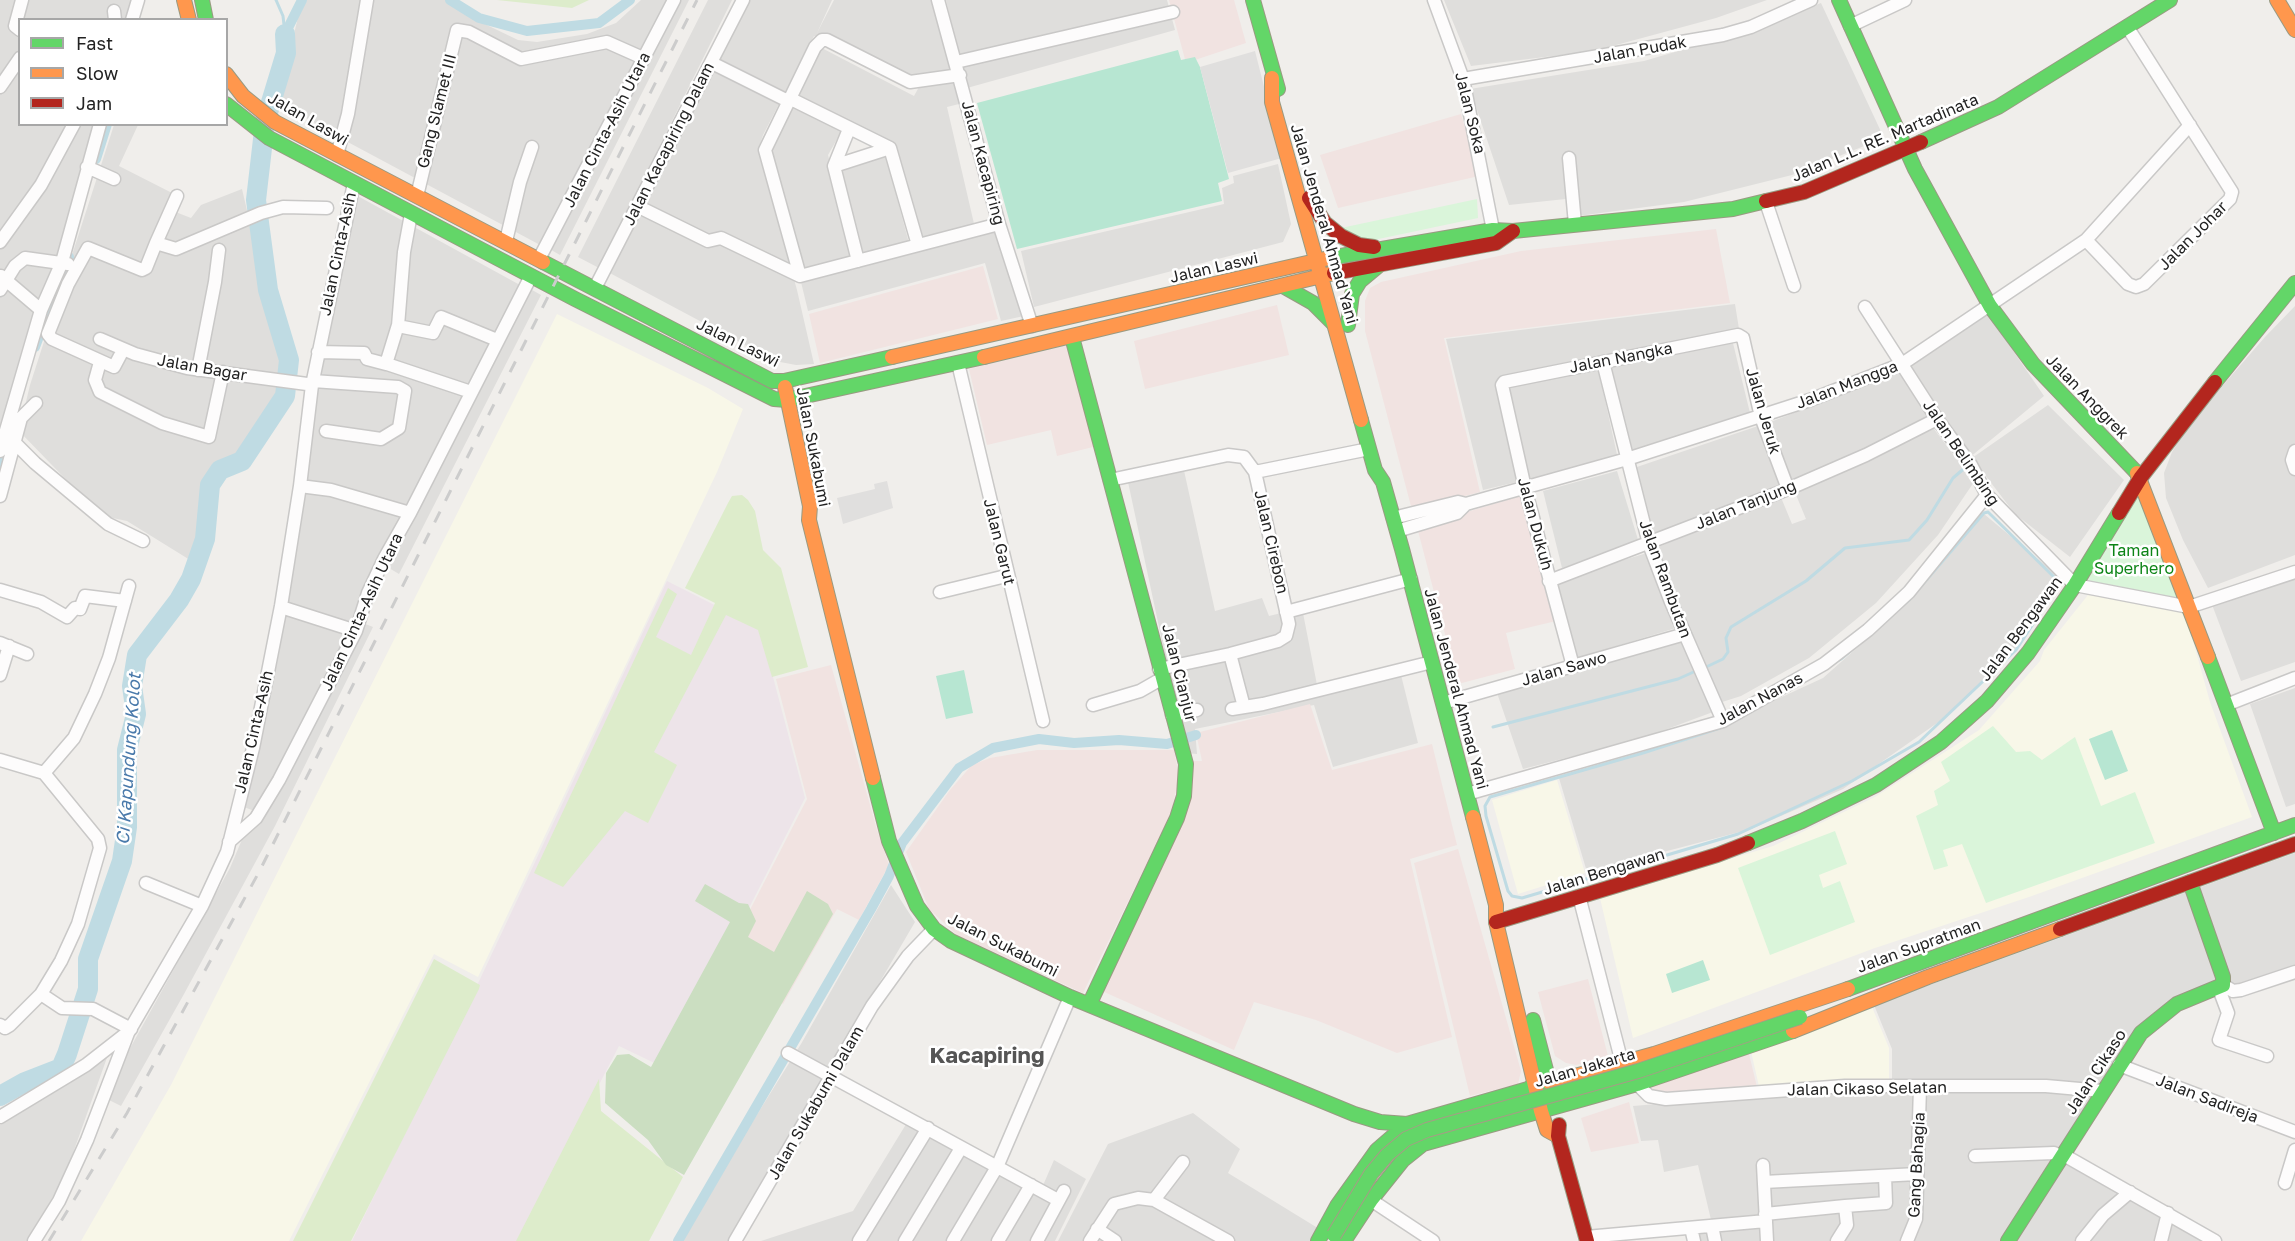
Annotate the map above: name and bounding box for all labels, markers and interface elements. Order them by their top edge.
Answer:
legend [18,18,228,126]
text: Fast [76,32,113,54]
street label: Jalan Pudak [1592,32,1688,68]
street label: Jalan Cinta-Asih Utara [559,49,655,211]
street label: Gang Slamet III [413,52,461,170]
street label: Jalan Kacapiring Dalam [619,59,719,229]
text: Slow [76,62,118,84]
street label: Jalan Soka [1451,70,1489,156]
street label: Jalan Laswi [264,88,352,150]
street label: Jalan L.L. RE. Martadinata [1789,90,1981,186]
text: Jam [76,92,112,114]
street label: Jalan Kacapiring [957,99,1009,227]
street label: Jalan Jenderal Ahmad Yani [1286,122,1362,326]
street label: Jalan Cinta-Asih [316,191,360,317]
street label: Jalan Johar [2155,198,2231,274]
street label: Jalan Laswi [1168,249,1260,287]
street label: Jalan Laswi [693,315,783,371]
street label: Jalan Nangka [1568,339,1674,377]
street label: Jalan Bagar [156,351,248,385]
street label: Jalan Anggrek [2042,351,2132,443]
street label: Jalan Mangga [1793,357,1901,413]
street label: Jalan Jeruk [1742,366,1784,456]
street label: Jalan Sukabumi [792,385,834,509]
street label: Jalan Belimbing [1919,397,2003,509]
street label: Jalan Dukuh [1513,475,1557,573]
street label: Jalan Tanjung [1693,476,1799,534]
street label: Jalan Cirebon [1250,488,1292,596]
street label: Jalan Garut [979,497,1019,587]
street label: Jalan Rambutan [1635,517,1695,641]
street label: Jalan Cinta-Asih Utara [317,530,407,694]
park label: Taman Superhero [2094,541,2174,579]
street label: Jalan Bengawan [1975,573,2067,685]
street label: Jalan Jenderal Ahmad Yani [1420,587,1492,791]
street label: Jalan Cianjur [1158,622,1200,724]
street label: Jalan Sawo [1519,648,1609,690]
street label: Jalan Nanas [1714,668,1806,730]
street label: Jalan Cinta-Asih [231,669,277,795]
water label: Ci Kapundung Kolot [112,672,146,846]
street label: Jalan Bengawan [1541,844,1667,900]
street label: Jalan Sukabumi [944,909,1062,981]
street label: Jalan Supratman [1855,915,1983,977]
street label: Jalan Sukabumi Dalam [764,1023,868,1183]
street label: Jalan Cikaso [2062,1026,2130,1118]
district label: Kacapiring [930,1043,1044,1069]
street label: Jalan Jakarta [1532,1044,1638,1092]
street label: Jalan Sadireja [2153,1071,2261,1127]
street label: Jalan Cikaso Selatan [1787,1078,1947,1100]
street label: Gang Bahagia [1905,1112,1929,1218]

